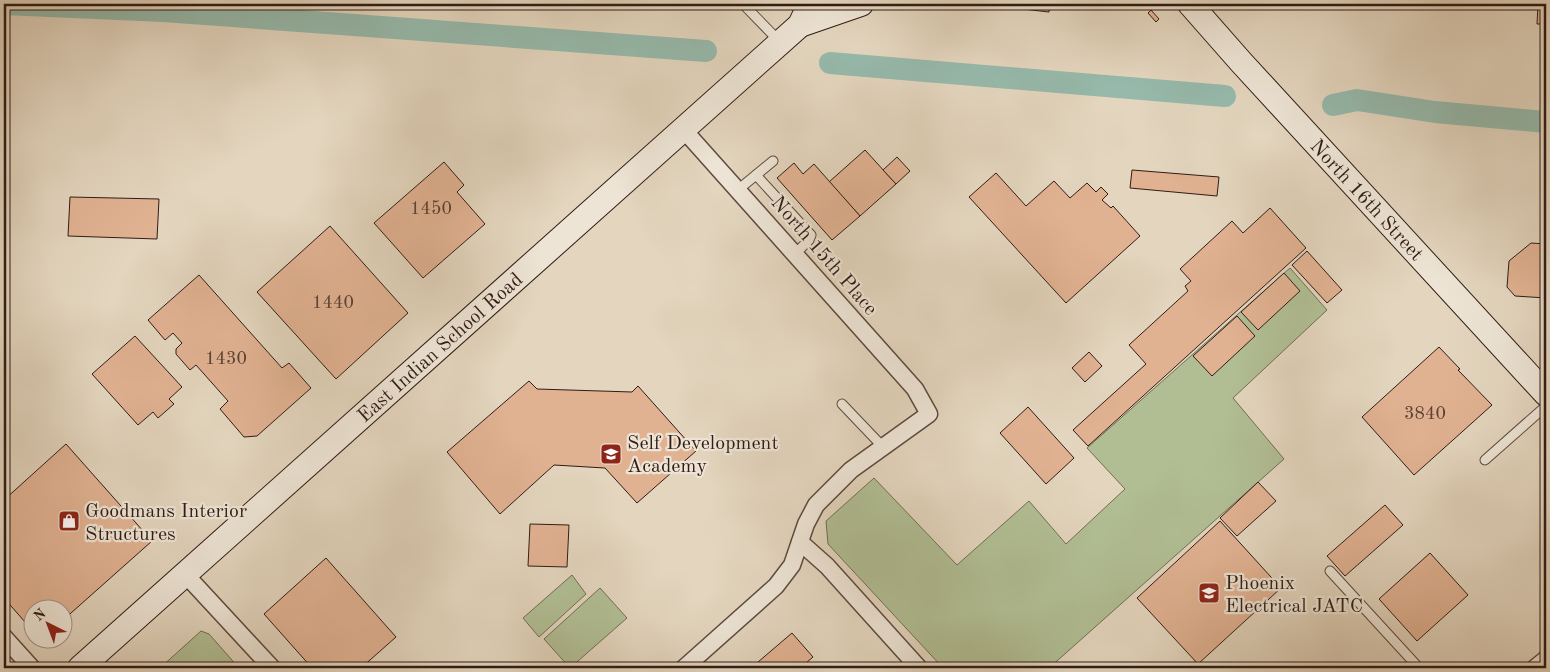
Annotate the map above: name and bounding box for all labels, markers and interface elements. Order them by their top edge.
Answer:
street label: North 16th Street [1305,136,1426,265]
street label: North 15th Place [767,193,880,320]
house number: 1450 [410,200,452,218]
street label: East Indian School Road [355,270,527,427]
house number: 1440 [312,294,354,312]
house number: 1430 [205,350,247,368]
house number: 3840 [1404,405,1446,423]
place label: Self Development Academy [627,434,778,477]
school or university icon: Self Development Academy [599,442,623,466]
place label: Goodmans Interior Structures [85,502,247,545]
shop icon: Goodmans Interior Structures [57,509,81,533]
place label: Phoenix Electrical JATC [1225,574,1363,617]
school or university icon: Phoenix Electrical JATC [1197,581,1221,605]
north arrow [22,600,72,650]
text: N [31,606,49,624]

